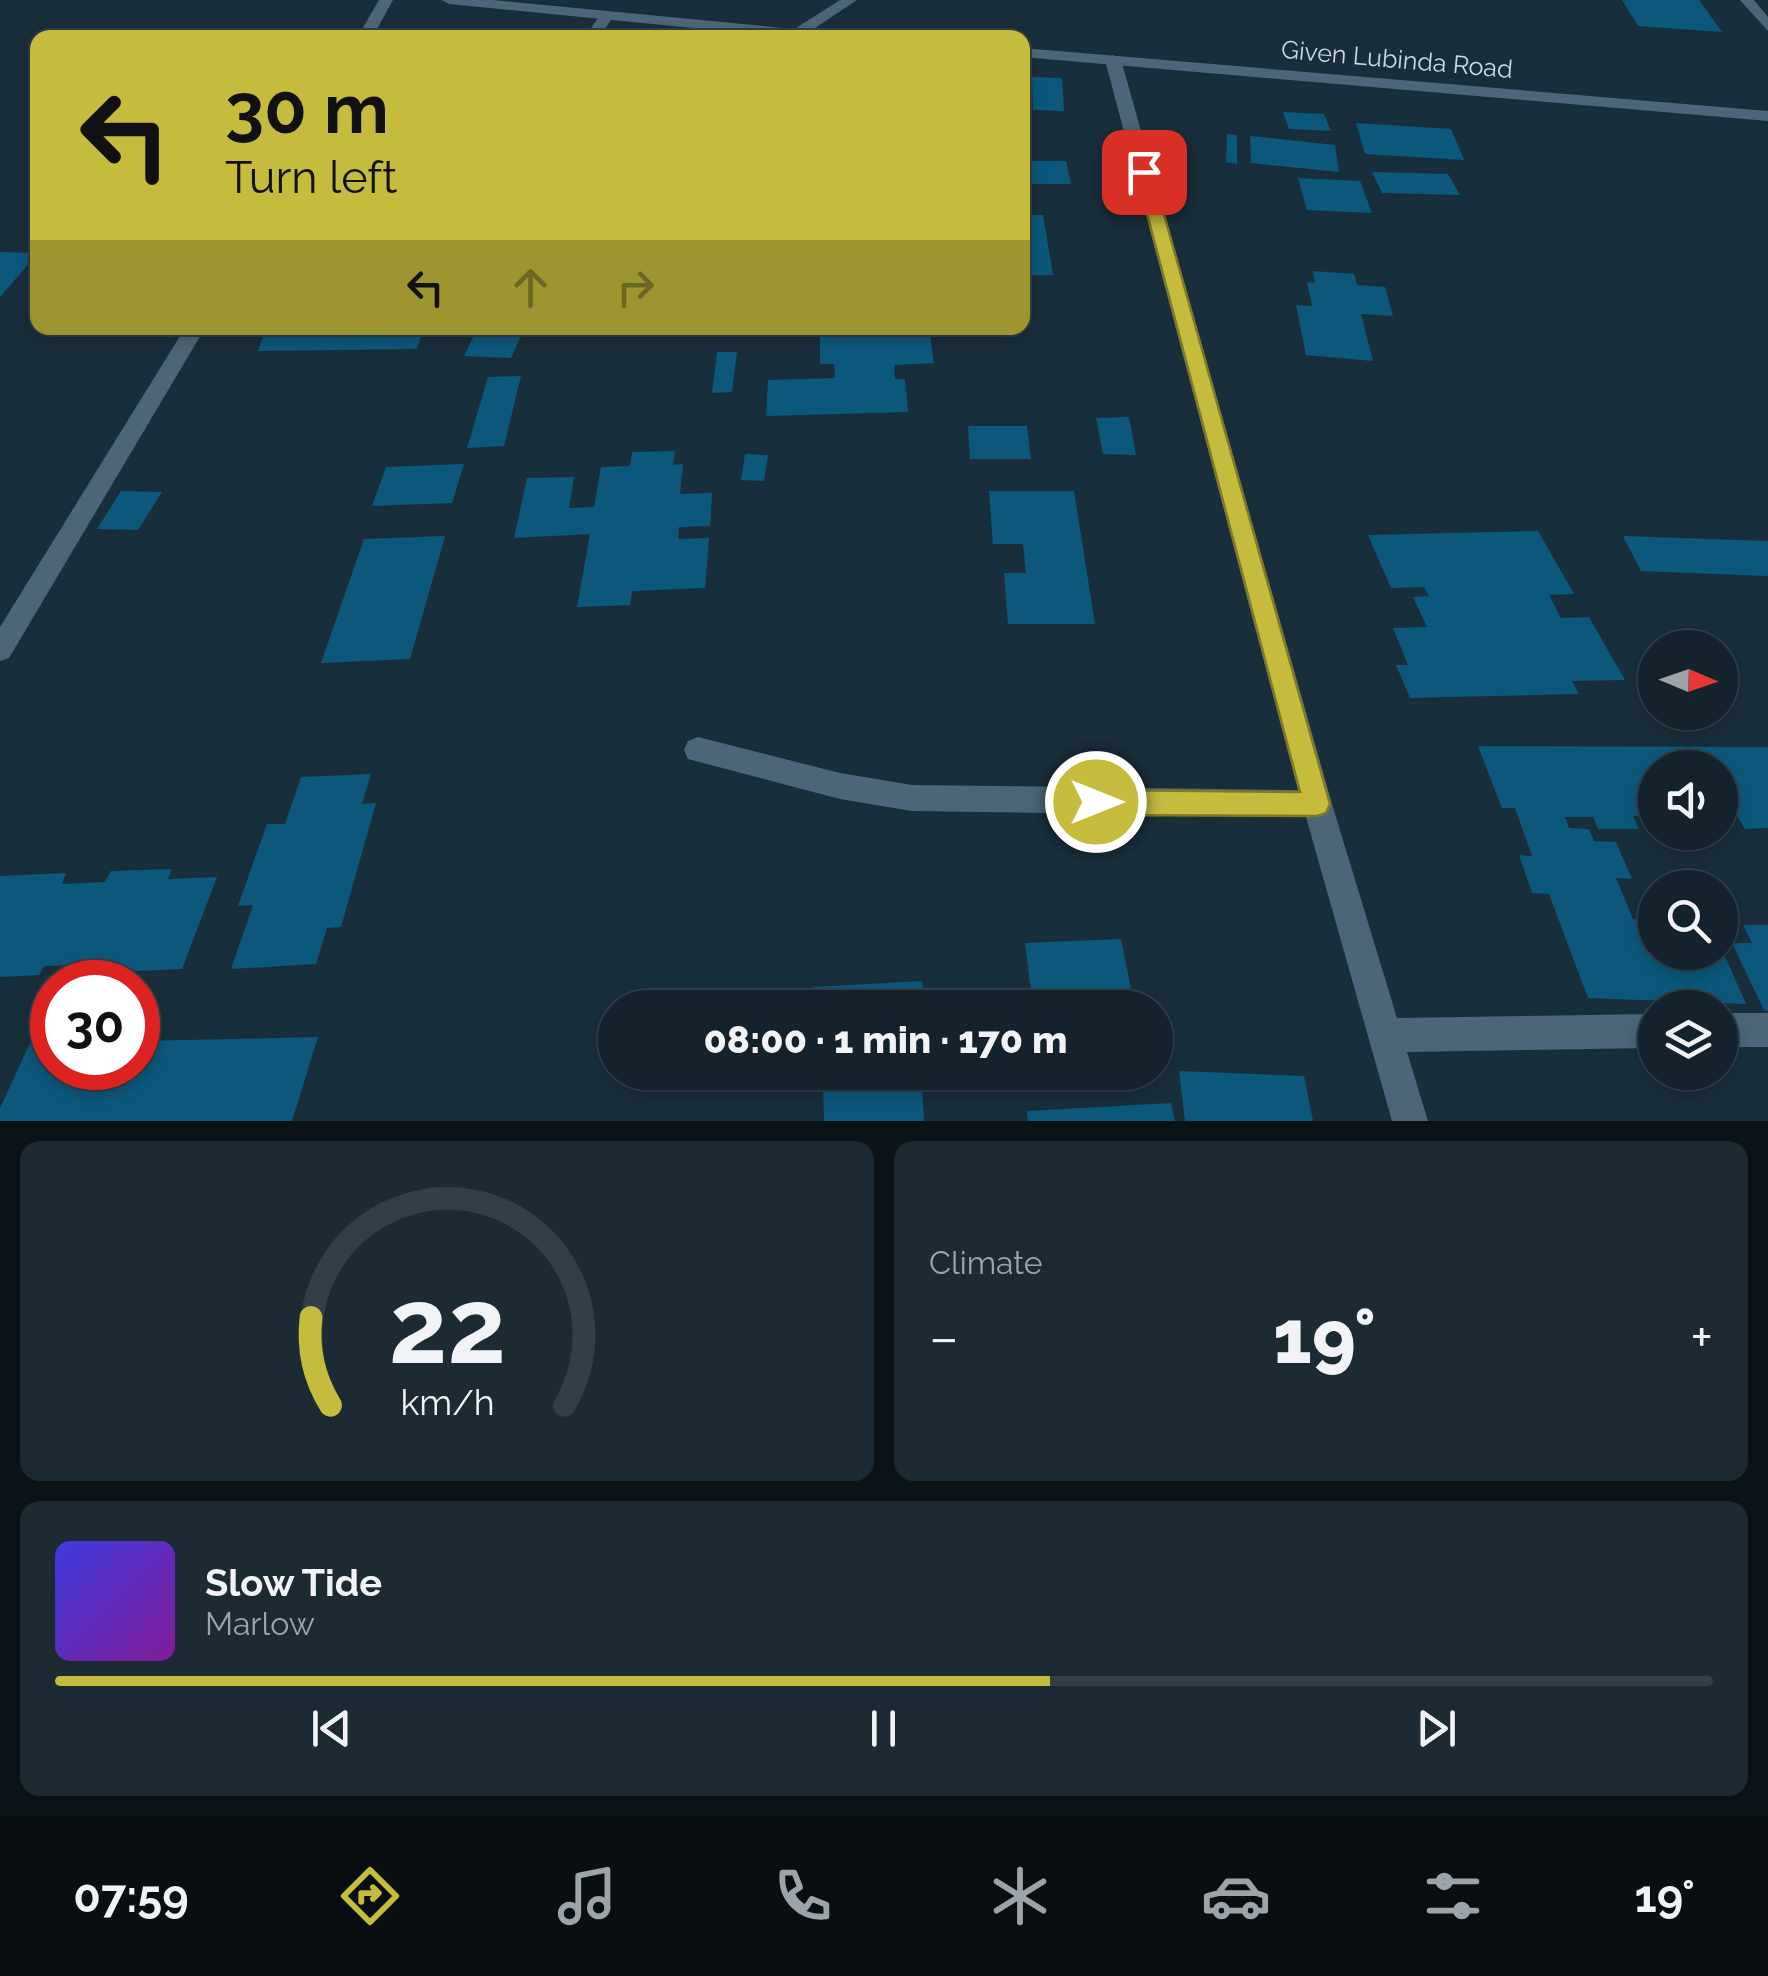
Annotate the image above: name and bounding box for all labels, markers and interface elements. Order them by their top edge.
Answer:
street label: Given Lubinda Road [1280,34,1514,84]
text: 30 m [225,67,389,149]
icon: left [60,70,190,200]
pin [1102,130,1187,215]
icon: arrive [1117,145,1172,200]
text: Turn left [225,151,397,204]
icon: left [398,260,453,315]
icon: ahead [503,260,558,315]
icon: right [608,260,663,315]
north arrow [1638,630,1738,730]
map controls [1638,630,1738,1090]
position arrow [1044,750,1148,854]
button: sound [1638,750,1738,850]
button: search [1638,870,1738,970]
speed limit sign: 30 [30,960,160,1090]
button: layers [1638,990,1738,1090]
text: 08:00 · 1 min · 170 m [704,1017,1067,1062]
text: Climate [929,1244,1043,1281]
text: 22 [388,1265,506,1387]
text: 19° [1273,1292,1376,1381]
text: − [929,1305,959,1370]
text: + [1690,1305,1713,1370]
text: km/h [400,1381,494,1423]
text: Slow Tide [205,1560,382,1605]
text: Marlow [205,1605,315,1642]
icon: previous [304,1701,359,1756]
icon: pause [856,1701,911,1756]
icon: next [1409,1701,1464,1756]
icon: directions [335,1861,405,1931]
icon: music [552,1861,622,1931]
icon: phone [768,1861,838,1931]
icon: climate [985,1861,1055,1931]
icon: car [1201,1861,1271,1931]
icon: filters [1418,1861,1488,1931]
text: 07:59 [73,1870,189,1923]
text: 19° [1634,1870,1695,1923]

